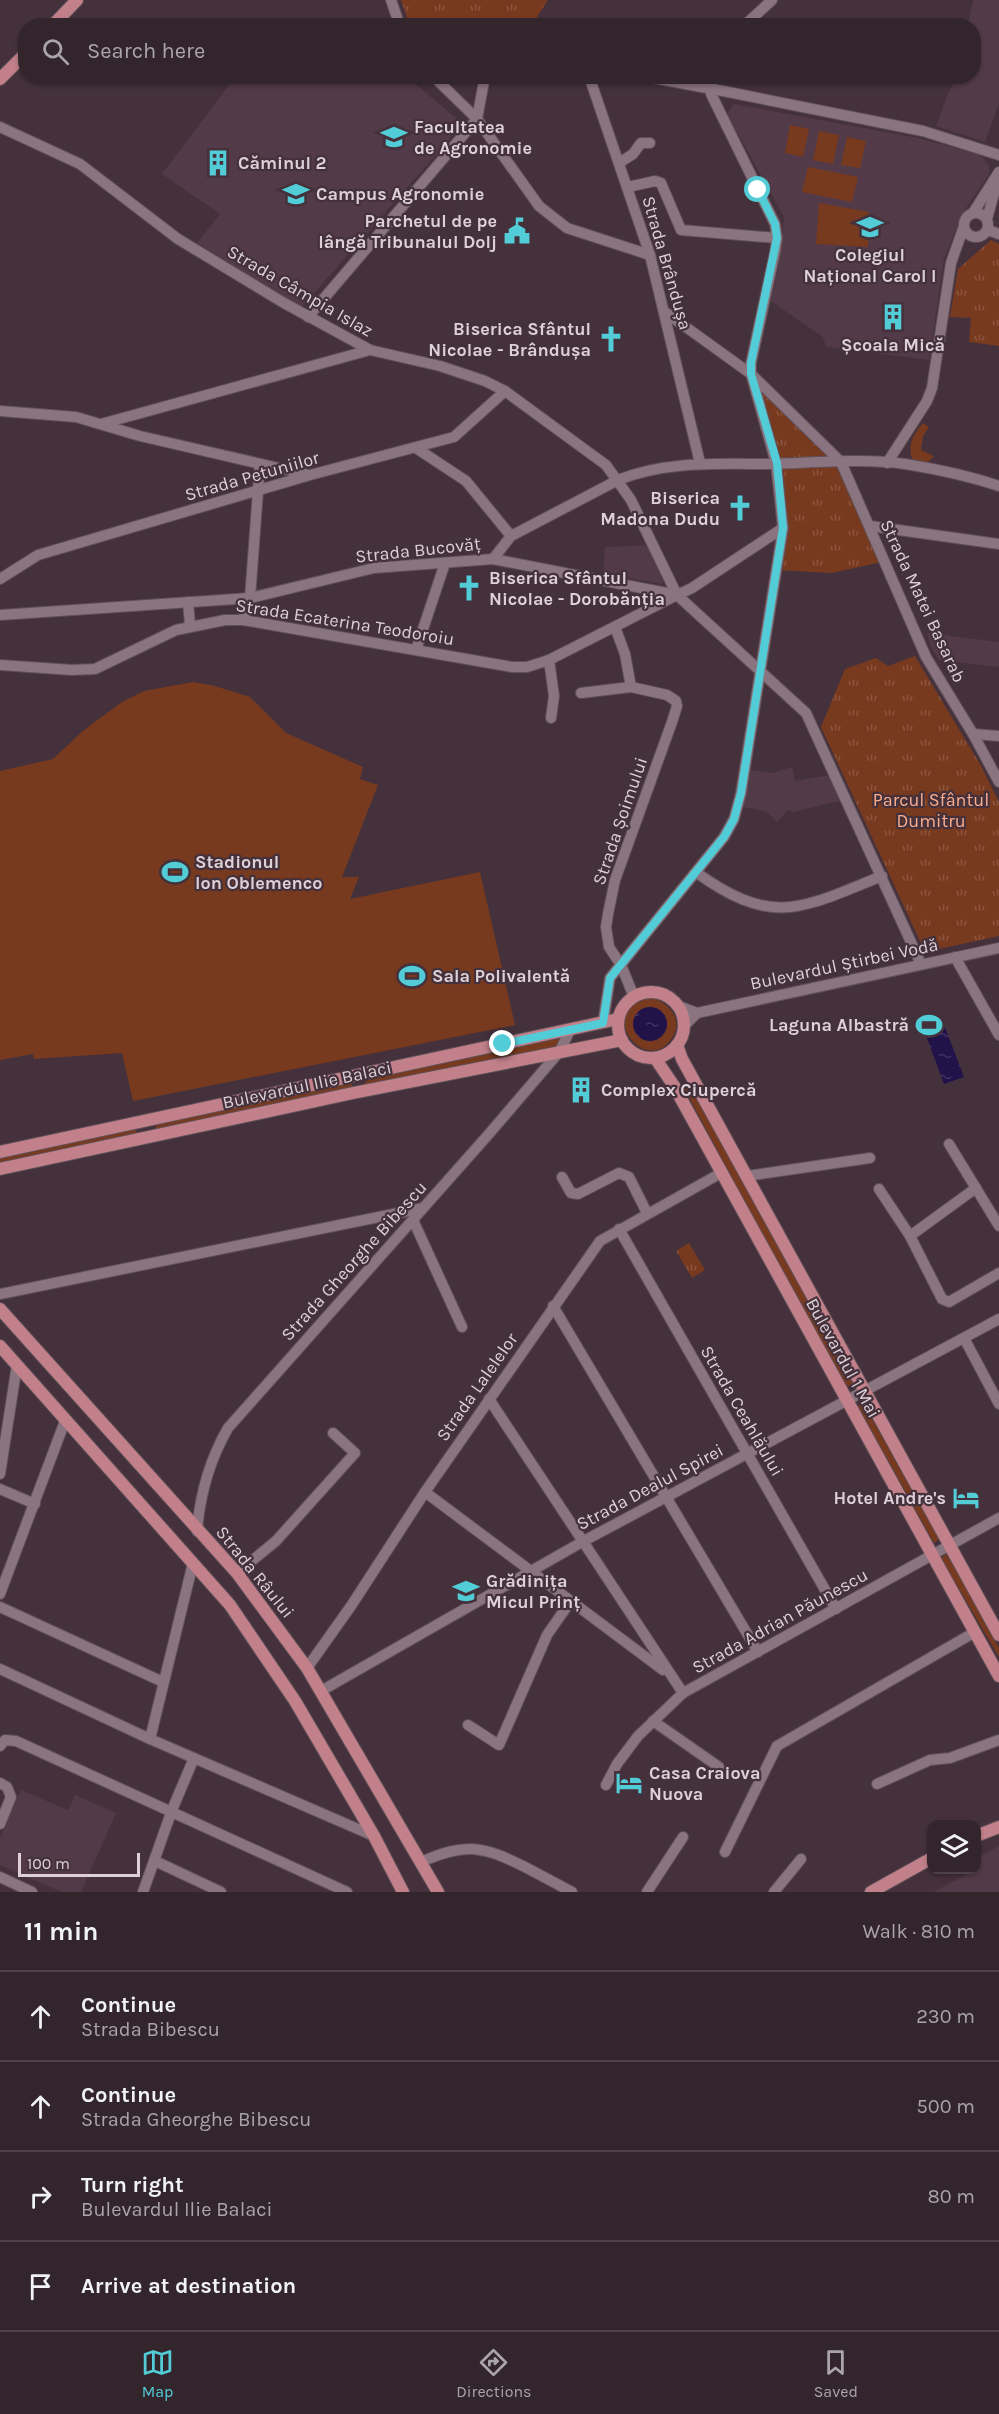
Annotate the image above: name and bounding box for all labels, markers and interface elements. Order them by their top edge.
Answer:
search box [18,18,981,84]
icon: search [39,35,72,68]
text: Search here [87,38,205,64]
place label: Facultatea de Agronomie [414,116,532,159]
school or university icon: Facultatea de Agronomie [379,122,409,152]
building icon: Căminul 2 [203,148,233,178]
place label: Căminul 2 [238,152,326,174]
route start [744,176,770,202]
school or university icon: Campus Agronomie [281,179,311,209]
place label: Campus Agronomie [316,183,484,205]
street label: Strada Brândușa [637,193,697,333]
place label: Parchetul de pe lângă Tribunalul Dolj [318,210,497,253]
school or university icon: Colegiul Național Carol I [855,212,885,242]
public building icon: Parchetul de pe lângă Tribunalul Dolj [502,216,532,246]
street label: Strada Câmpia Islaz [223,240,377,342]
place label: Colegiul Național Carol I [803,244,937,287]
building icon: Școala Mică [878,302,908,332]
place label: Biserica Sfântul Nicolae - Brândușa [428,318,591,361]
church icon: Biserica Sfântul Nicolae - Brândușa [596,324,626,354]
place label: Școala Mică [841,334,945,356]
street label: Strada Petuniilor [182,446,322,506]
place label: Biserica Madona Dudu [600,487,720,530]
church icon: Biserica Madona Dudu [725,493,755,523]
street label: Strada Matei Basarab [876,516,970,686]
street label: Strada Bucovăț [354,532,482,568]
place label: Biserica Sfântul Nicolae - Dorobănția [489,567,665,610]
church icon: Biserica Sfântul Nicolae - Dorobănția [454,573,484,603]
street label: Strada Ecaterina Teodoroiu [234,594,456,650]
street label: Strada Șoimului [588,754,652,888]
park label: Parcul Sfântul Dumitru [873,789,989,832]
place label: Stadionul Ion Oblemenco [195,851,322,894]
sports icon: Stadionul Ion Oblemenco [160,857,190,887]
street label: Bulevardul Știrbei Vodă [748,933,940,995]
sports icon: Sala Polivalentă [397,961,427,991]
place label: Sala Polivalentă [432,965,570,987]
sports icon: Laguna Albastră [914,1010,944,1040]
place label: Laguna Albastră [769,1014,909,1036]
route end [489,1030,515,1056]
street label: Bulevardul Ilie Balaci [220,1056,394,1114]
building icon: Complex Ciupercă [566,1075,596,1105]
place label: Complex Ciupercă [601,1079,756,1101]
street label: Strada Gheorghe Bibescu [276,1177,432,1345]
street label: Bulevardul 1 Mai [801,1294,885,1422]
street label: Strada Lalelelor [432,1328,523,1445]
street label: Strada Ceahlăului [696,1342,788,1480]
street label: Strada Dealul Spirei [573,1439,727,1535]
hotel icon: Hotel Andre's [951,1483,981,1513]
place label: Hotel Andre's [834,1487,946,1509]
street label: Strada Râului [211,1522,299,1622]
street label: Strada Adrian Păunescu [688,1564,872,1678]
place label: Grădinița Micul Prinț [486,1570,580,1613]
school or university icon: Grădinița Micul Prinț [451,1576,481,1606]
place label: Casa Craiova Nuova [649,1762,760,1805]
hotel icon: Casa Craiova Nuova [614,1768,644,1798]
map controls [927,1820,981,1874]
button: layers [927,1820,981,1874]
scale bar [18,1850,140,1878]
text: 100 m [27,1854,70,1873]
text: 11 min [24,1916,99,1947]
text: Walk · 810 m [863,1920,975,1943]
text: Continue [81,1992,176,2018]
icon: ahead [24,2000,57,2033]
text: 230 m [916,2005,975,2028]
text: Strada Bibescu [81,2018,220,2041]
text: Continue [81,2082,176,2108]
icon: ahead [24,2090,57,2123]
text: 500 m [917,2095,975,2118]
text: Strada Gheorghe Bibescu [81,2108,311,2131]
text: Turn right [81,2172,184,2198]
icon: right [24,2180,57,2213]
text: 80 m [927,2185,975,2208]
text: Bulevardul Ilie Balaci [81,2198,273,2221]
icon: arrive [24,2270,57,2303]
text: Arrive at destination [81,2273,296,2299]
tab: Map [141,2346,174,2401]
tab: Directions [456,2346,531,2401]
tab: Saved [814,2346,858,2401]

